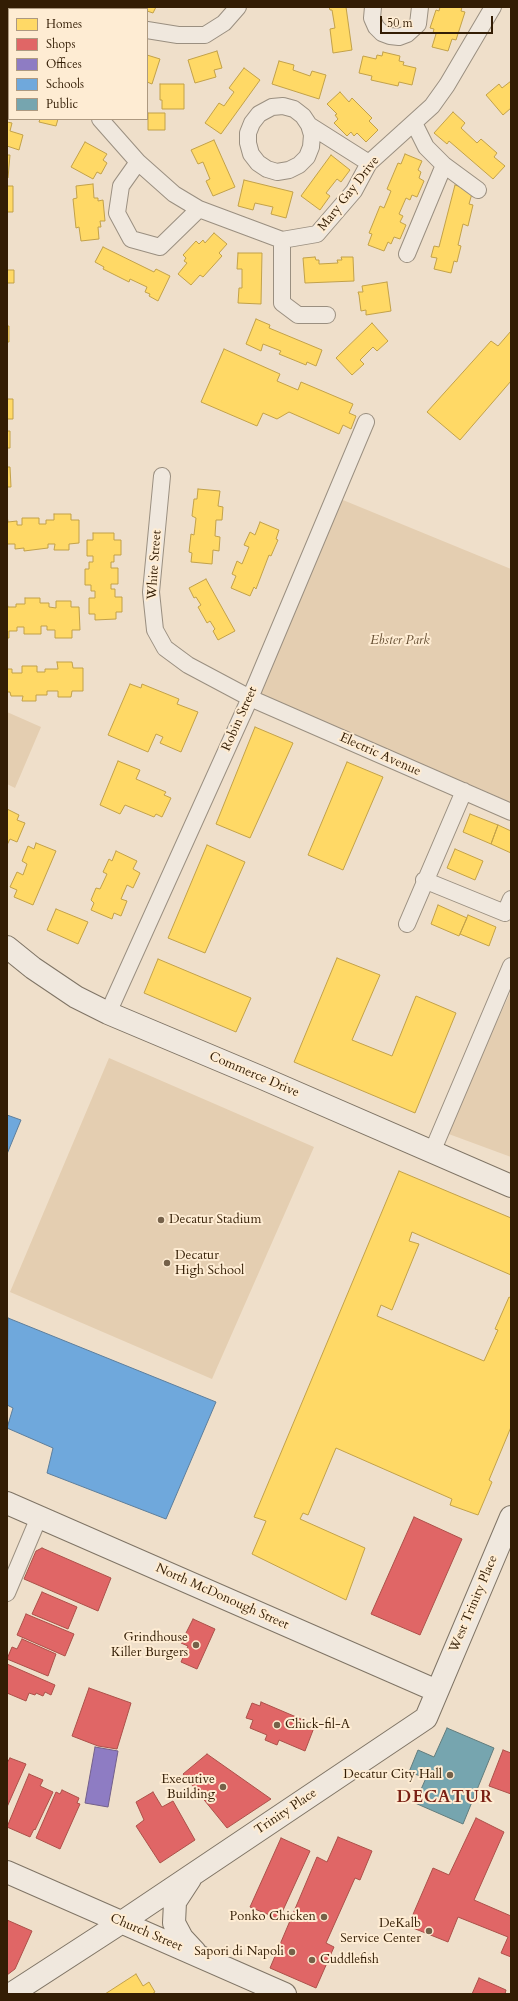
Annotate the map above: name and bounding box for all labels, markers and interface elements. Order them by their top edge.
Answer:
legend [8,8,148,120]
scale bar [382,8,495,34]
text: 50 m [387,15,413,31]
text: Homes [46,16,82,32]
text: Shops [46,36,75,52]
text: Offices [46,56,82,72]
text: Schools [46,76,84,92]
text: Public [46,96,78,112]
street label: Mary Gay Drive [315,153,383,235]
street label: White Street [145,530,165,600]
park label: Ebster Park [370,633,430,649]
street label: Robin Street [219,684,261,754]
street label: Electric Avenue [337,730,423,780]
street label: Commerce Drive [207,1049,301,1101]
place label: Decatur Stadium [169,1212,261,1228]
marker: Decatur Stadium [156,1215,166,1225]
place label: Decatur High School [175,1248,244,1279]
marker: Decatur High School [162,1258,172,1268]
street label: West Trinity Place [446,1553,502,1655]
street label: North McDonough Street [153,1561,291,1633]
place label: Grindhouse Killer Burgers [111,1630,188,1661]
marker: Grindhouse Killer Burgers [191,1640,201,1650]
place label: Chick-fil-A [285,1717,350,1733]
marker: Chick-fil-A [272,1720,282,1730]
place label: Decatur City Hall [343,1767,442,1783]
marker: Decatur City Hall [445,1770,455,1780]
place label: Executive Building [161,1772,215,1803]
marker: Executive Building [218,1782,228,1792]
street label: Trinity Place [252,1785,320,1839]
district label: DECATUR [397,1788,493,1808]
place label: Ponko Chicken [230,1909,316,1925]
street label: Church Street [108,1911,184,1955]
marker: Ponko Chicken [319,1912,329,1922]
place label: DeKalb Service Center [340,1916,421,1947]
marker: DeKalb Service Center [424,1926,434,1936]
place label: Sapori di Napoli [194,1944,284,1960]
marker: Sapori di Napoli [287,1947,297,1957]
place label: Cuddlefish [320,1952,379,1968]
marker: Cuddlefish [307,1955,317,1965]

